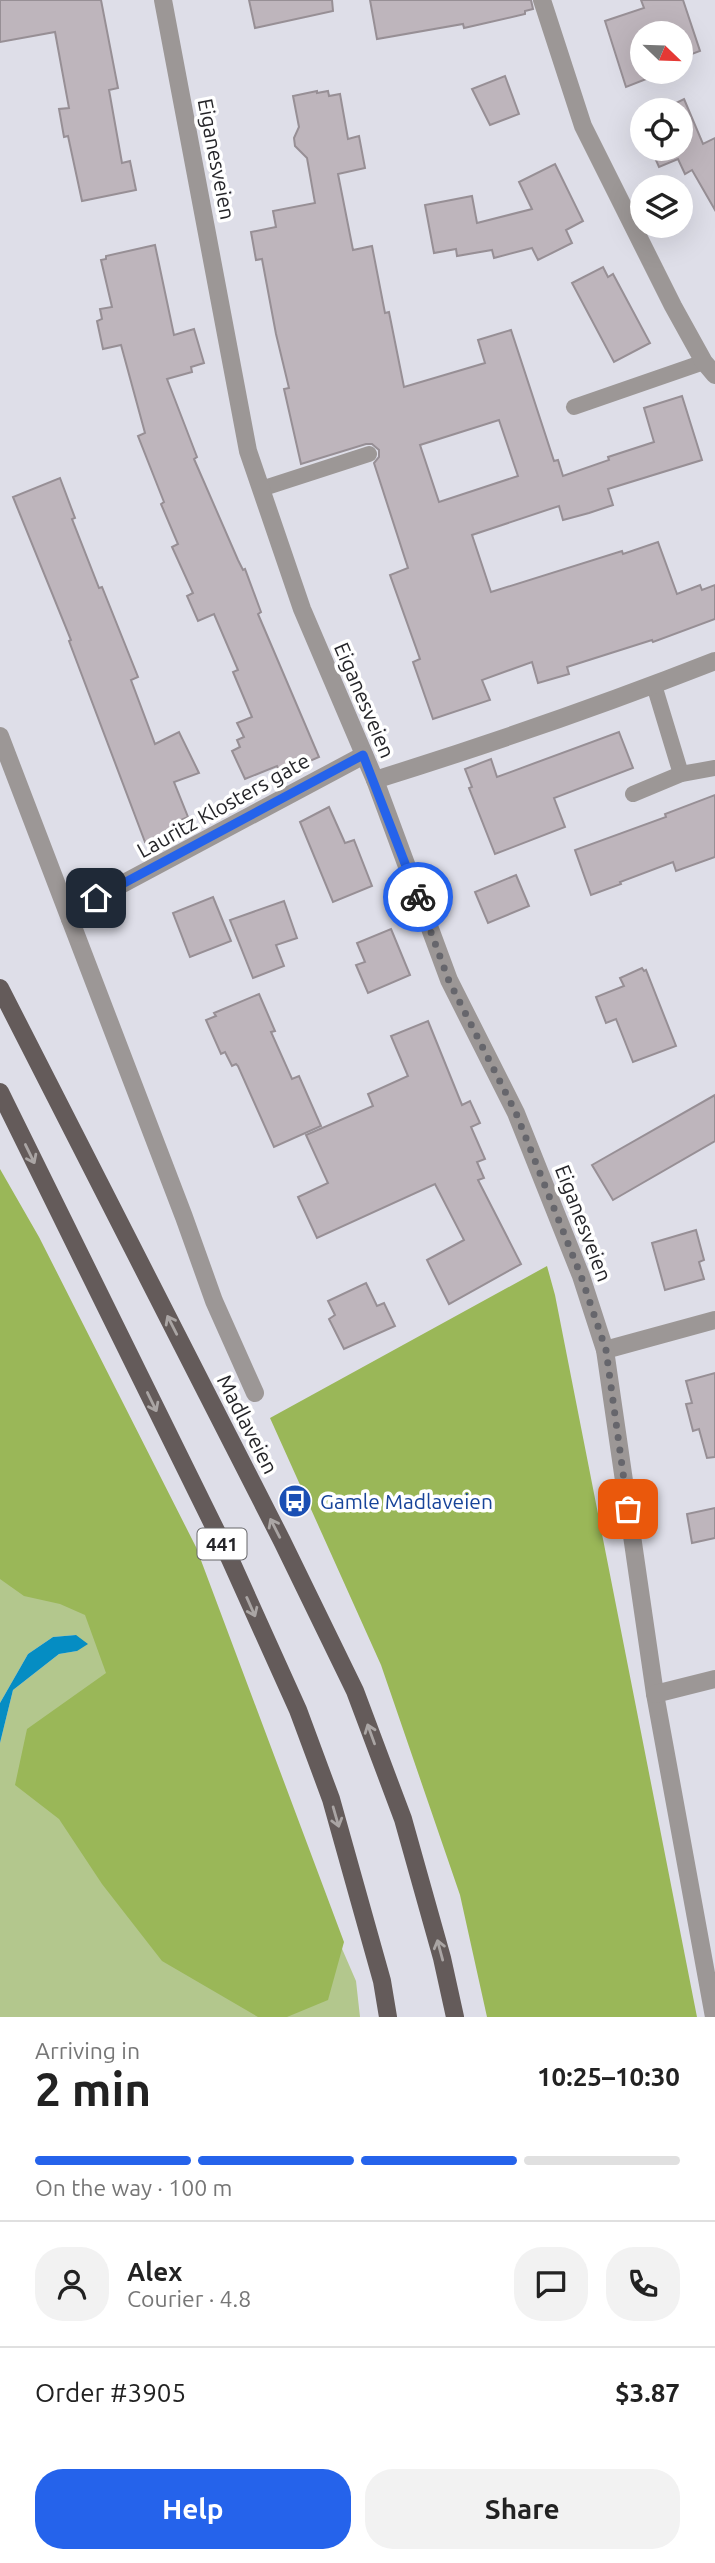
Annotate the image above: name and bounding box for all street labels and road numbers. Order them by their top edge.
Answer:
street label: Eiganesveien [193,96,241,222]
street label: Eiganesveien [330,639,400,761]
street label: Lauritz Klosters gate [133,748,313,862]
street label: Eiganesveien [551,1161,617,1285]
street label: Madlaveien [213,1370,283,1478]
road number: 441 [198,1528,246,1560]

